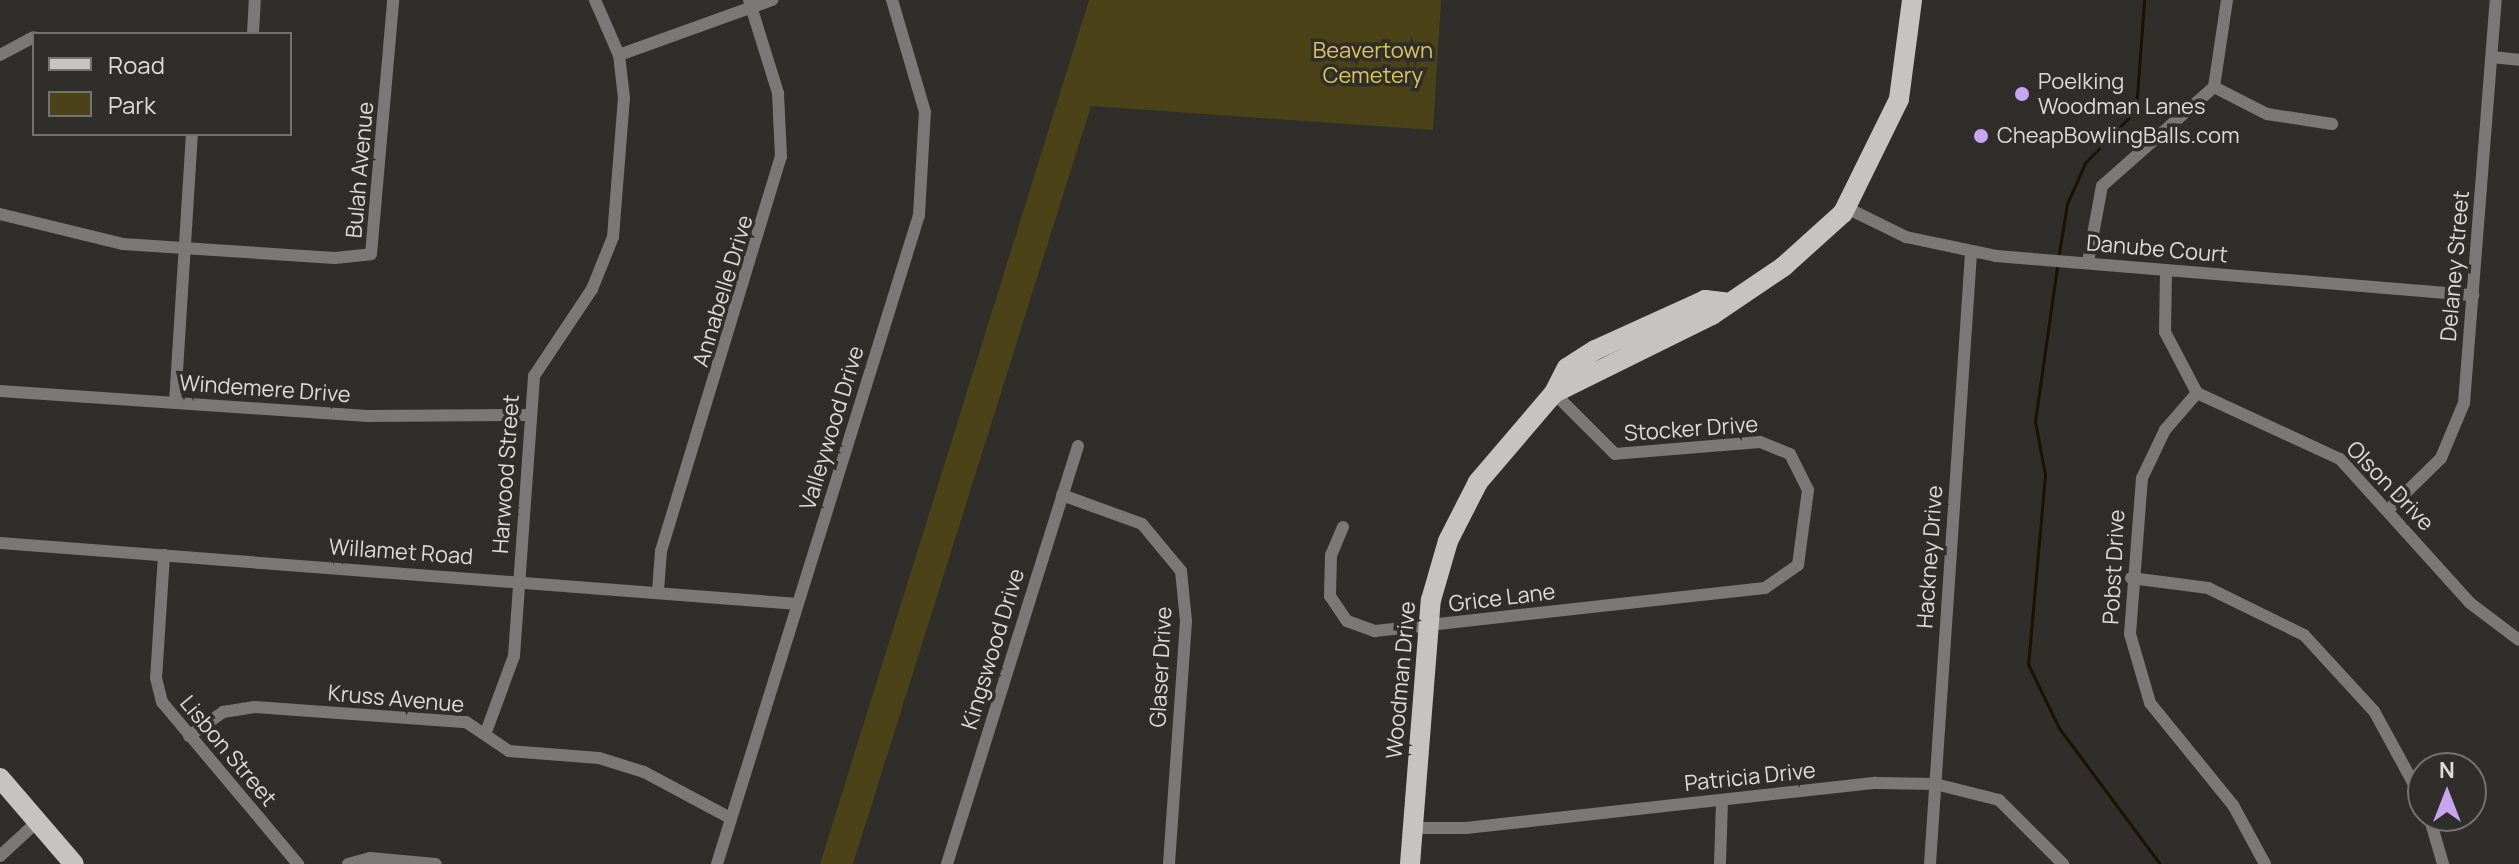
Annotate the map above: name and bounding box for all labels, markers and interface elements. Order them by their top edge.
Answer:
legend [32,32,292,136]
park label: Beavertown Cemetery [1313,37,1433,88]
text: Road [108,48,165,81]
place label: Poelking Woodman Lanes [2038,68,2206,120]
marker: Poelking Woodman Lanes [2013,85,2031,103]
text: Park [108,88,156,121]
street label: Bulah Avenue [341,101,379,239]
place label: CheapBowlingBalls.com [1997,123,2240,149]
marker: CheapBowlingBalls.com [1972,127,1990,145]
street label: Delaney Street [2435,190,2475,342]
street label: Annabelle Drive [687,212,759,370]
street label: Danube Court [2085,230,2229,268]
street label: Valleywood Drive [794,343,870,513]
street label: Windemere Drive [178,370,352,408]
street label: Harwood Street [487,393,525,555]
street label: Stocker Drive [1623,411,1759,447]
street label: Olson Drive [2341,436,2439,536]
street label: Hackney Drive [1912,485,1948,629]
street label: Pobst Drive [2098,509,2130,625]
street label: Willamet Road [328,534,474,570]
street label: Kingswood Drive [956,565,1030,733]
street label: Grice Lane [1447,578,1557,618]
street label: Woodman Drive [1381,600,1421,760]
street label: Glaser Drive [1145,606,1177,728]
street label: Kruss Avenue [327,680,465,718]
street label: Lisbon Street [174,690,282,812]
north arrow [2407,752,2487,832]
text: N [2439,755,2455,785]
street label: Patricia Drive [1683,757,1817,797]

